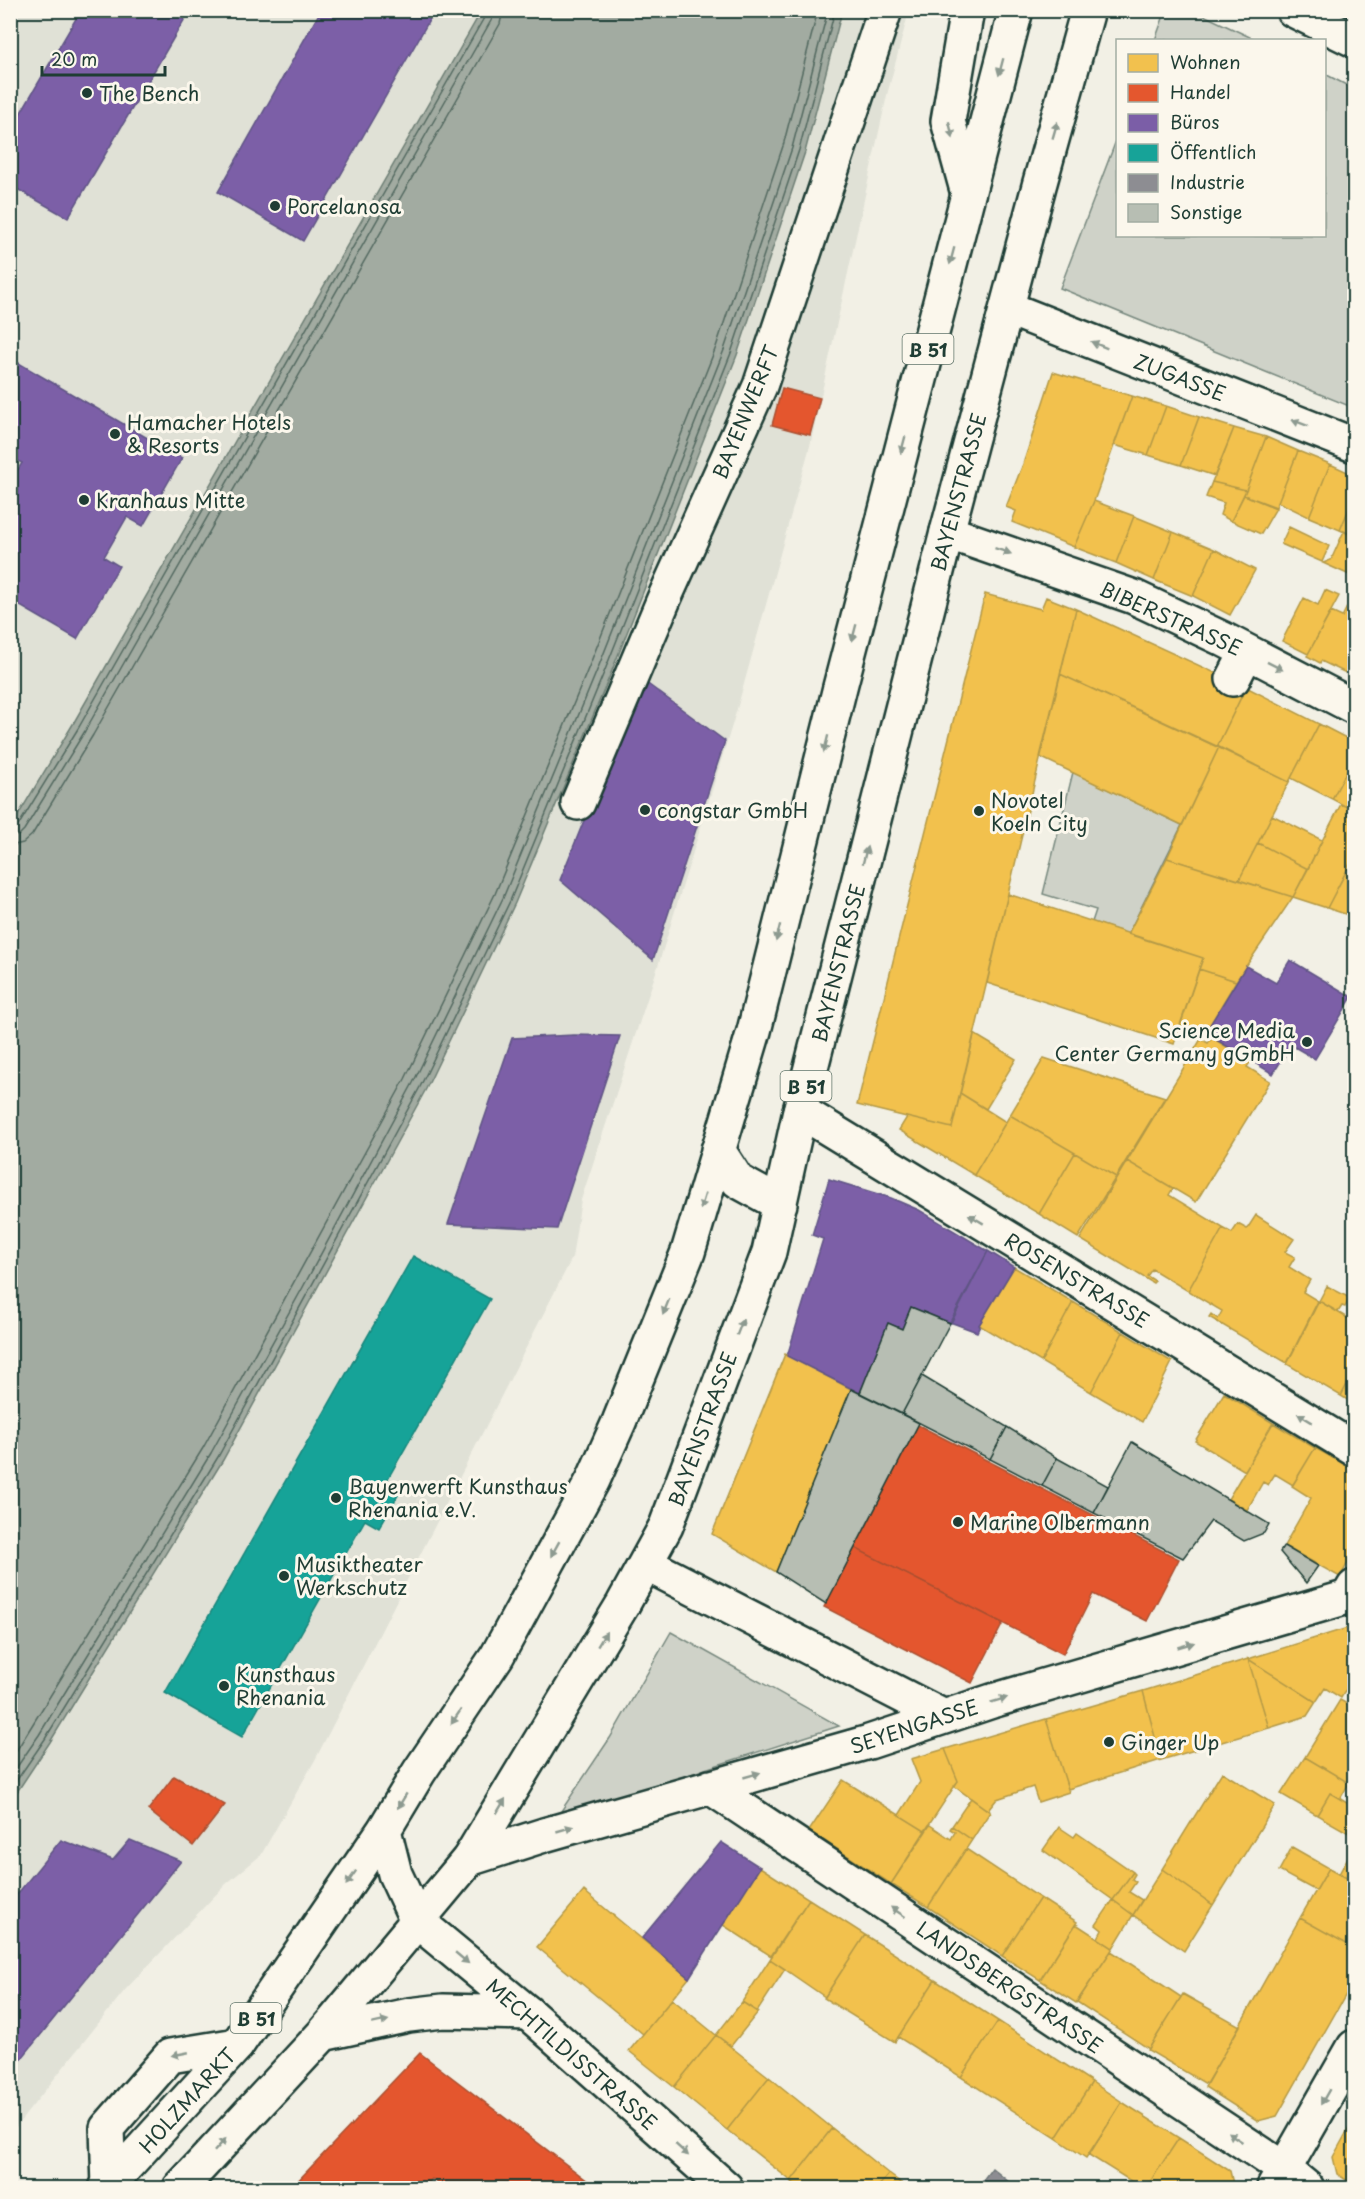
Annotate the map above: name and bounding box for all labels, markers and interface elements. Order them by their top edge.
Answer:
scale bar [42,39,165,77]
legend [1116,39,1326,237]
text: 20 m [51,45,97,72]
text: Wohnen [1170,48,1241,75]
one-way arrow [996,58,1006,76]
place label: The Bench [99,78,199,108]
text: Handel [1170,78,1231,105]
marker: The Bench [80,86,94,100]
text: Büros [1170,108,1219,135]
one-way arrow [1051,120,1060,138]
one-way arrow [947,121,956,139]
text: Öffentlich [1170,138,1257,165]
text: Industrie [1170,168,1245,195]
place label: Porcelanosa [287,191,402,221]
text: Sonstige [1170,198,1242,225]
marker: Porcelanosa [268,199,282,213]
one-way arrow [947,247,957,265]
road number: B 51 [902,334,954,364]
one-way arrow [1090,339,1108,349]
street label: BAYENWERFT [705,340,786,483]
street label: ZUGASSE [1130,346,1230,408]
place label: Hamacher Hotels & Resorts [127,407,291,460]
street label: BAYENSTRASSE [922,410,994,574]
one-way arrow [1291,418,1309,428]
marker: Hamacher Hotels & Resorts [108,427,122,441]
one-way arrow [898,435,908,454]
place label: Kranhaus Mitte [96,485,245,515]
marker: Kranhaus Mitte [77,493,91,507]
one-way arrow [994,547,1012,557]
street label: BIBERSTRASSE [1095,573,1247,663]
one-way arrow [849,624,858,642]
one-way arrow [1267,662,1284,671]
one-way arrow [821,735,830,753]
place label: Novotel Koeln City [991,785,1088,838]
place label: congstar GmbH [657,795,808,825]
marker: congstar GmbH [638,803,652,817]
marker: Novotel Koeln City [972,804,986,818]
one-way arrow [861,846,871,864]
street label: BAYENSTRASSE [804,880,872,1046]
one-way arrow [773,923,783,942]
place label: Science Media Center Germany gGmbH [1055,1015,1295,1068]
marker: Science Media Center Germany gGmbH [1300,1035,1314,1049]
road number: B 51 [780,1071,832,1101]
one-way arrow [698,1192,707,1210]
one-way arrow [968,1213,984,1224]
street label: ROSENSTRASSE [999,1225,1155,1335]
one-way arrow [661,1298,671,1316]
one-way arrow [736,1318,745,1336]
street label: BAYENSTRASSE [660,1347,744,1511]
one-way arrow [1296,1413,1313,1424]
place label: Bayenwerft Kunsthaus Rhenania e.V. [348,1471,568,1524]
marker: Bayenwerft Kunsthaus Rhenania e.V. [329,1491,343,1505]
place label: Marine Olbermann [970,1507,1150,1537]
marker: Marine Olbermann [951,1515,965,1529]
one-way arrow [550,1541,560,1558]
place label: Musiktheater Werkschutz [296,1549,423,1602]
marker: Musiktheater Werkschutz [277,1569,291,1583]
one-way arrow [597,1630,607,1647]
one-way arrow [1177,1640,1195,1649]
place label: Kunsthaus Rhenania [236,1659,335,1712]
marker: Kunsthaus Rhenania [217,1679,231,1693]
street label: SEYENGASSE [846,1691,982,1761]
one-way arrow [990,1695,1008,1704]
one-way arrow [451,1709,462,1725]
place label: Ginger Up [1121,1727,1219,1757]
marker: Ginger Up [1102,1735,1116,1749]
one-way arrow [744,1770,762,1779]
one-way arrow [396,1793,407,1809]
one-way arrow [496,1797,506,1814]
one-way arrow [556,1824,574,1833]
one-way arrow [345,1870,357,1886]
one-way arrow [890,1907,906,1918]
street label: LANDSBERGSTRASSE [911,1913,1109,2061]
one-way arrow [454,1952,470,1965]
street label: MECHTILDISSTRASSE [480,1971,664,2137]
road number: B 51 [230,2003,282,2033]
one-way arrow [370,2016,389,2026]
street label: HOLZMARKT [131,2040,243,2159]
one-way arrow [170,2050,189,2059]
one-way arrow [1320,2089,1330,2106]
one-way arrow [1227,2132,1243,2143]
one-way arrow [213,2138,226,2153]
one-way arrow [674,2143,689,2156]

